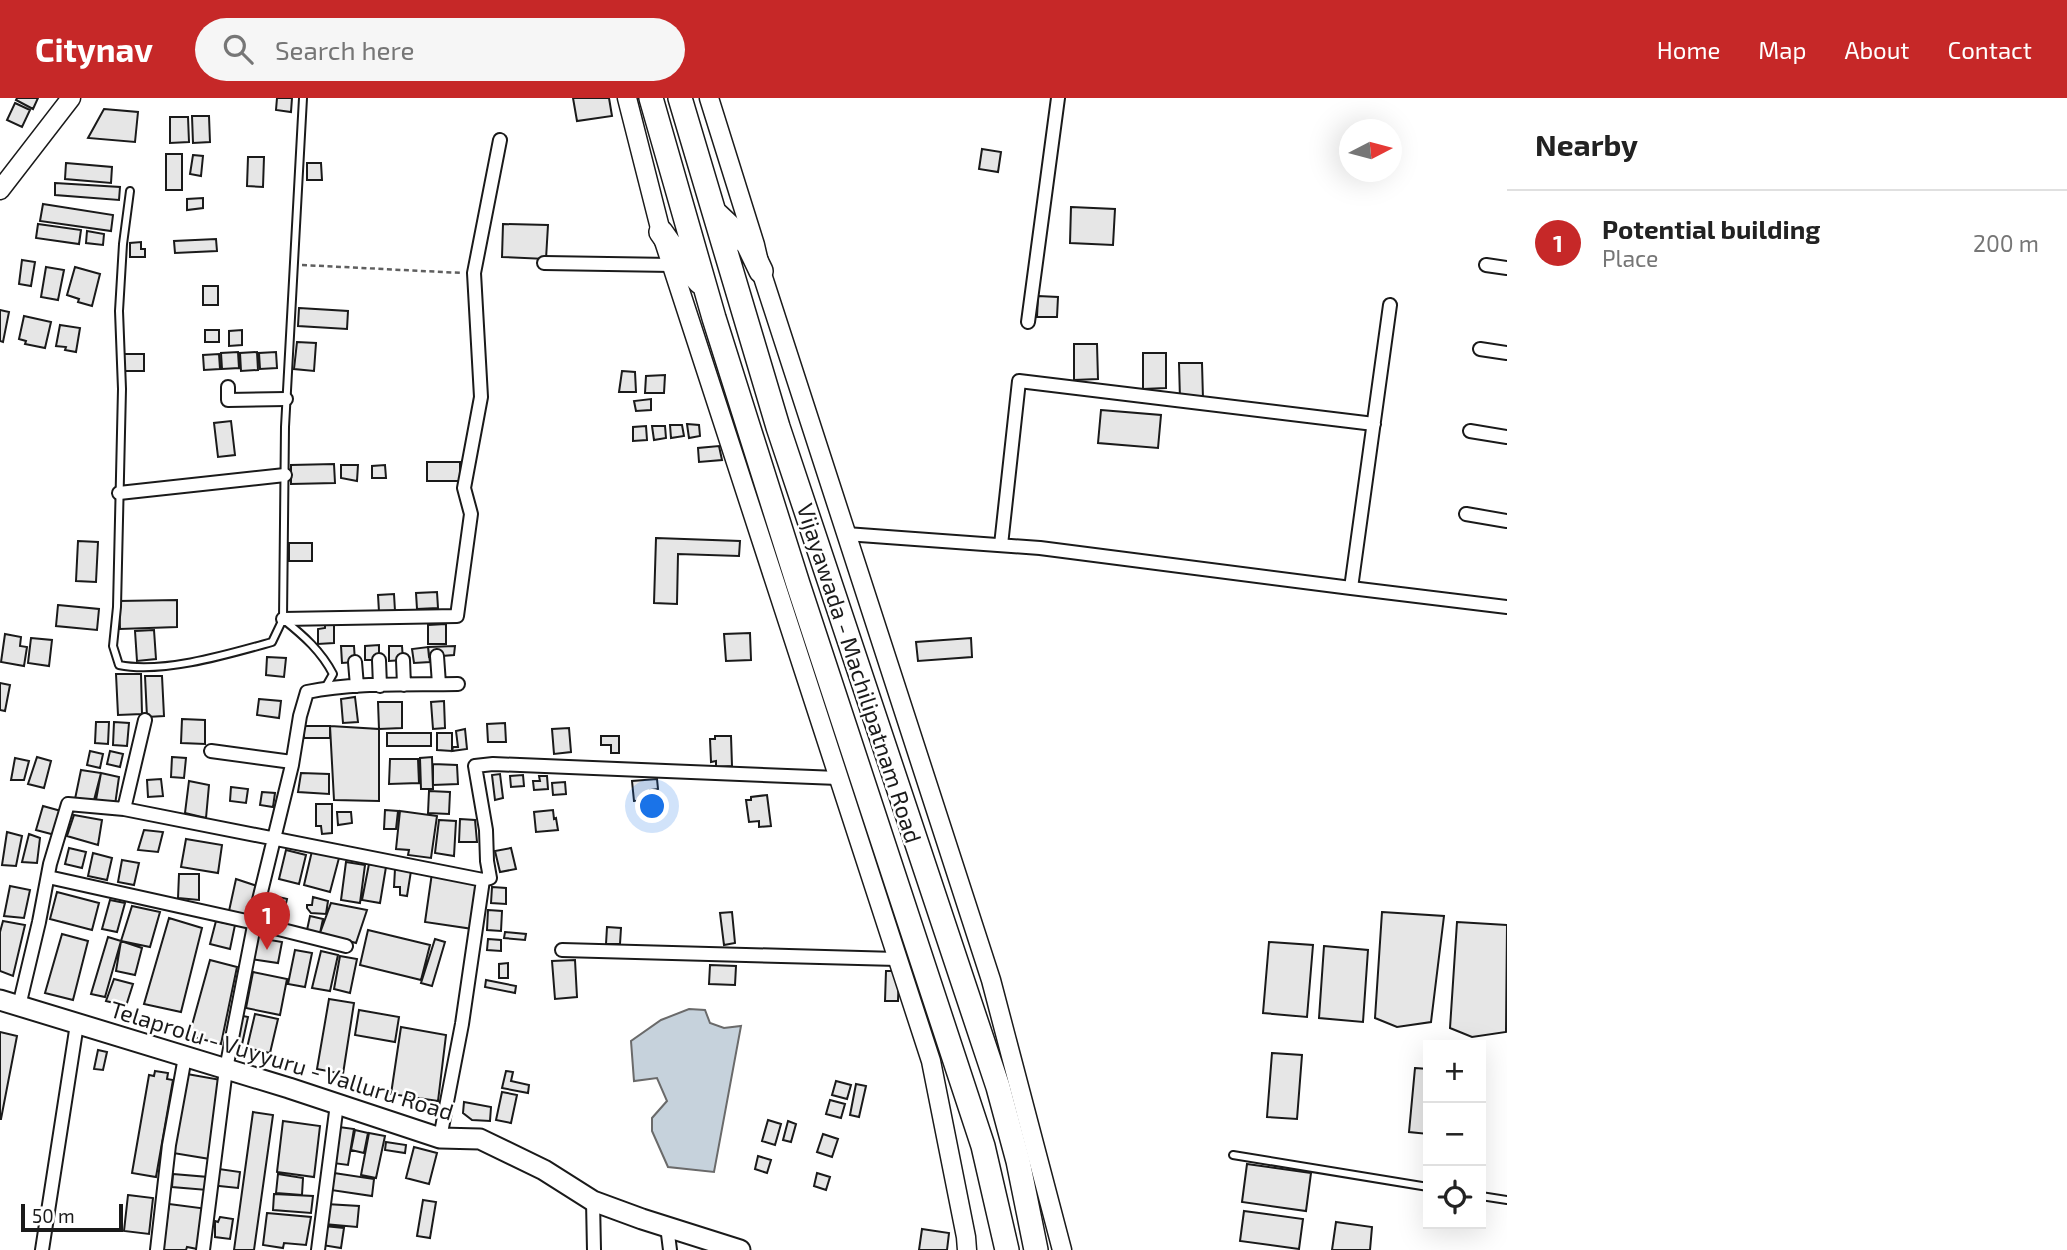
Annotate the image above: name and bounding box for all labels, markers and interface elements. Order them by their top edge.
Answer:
search box [195,18,685,81]
text: Citynav [35,29,153,69]
icon: search [219,30,257,68]
text: Search here [275,34,415,65]
text: Home [1657,35,1720,64]
text: Map [1758,35,1806,64]
text: About [1844,35,1910,64]
text: Contact [1948,35,2032,64]
north arrow [1339,119,1402,182]
text: Nearby [1535,126,1638,162]
text: Potential building [1602,213,1820,244]
text: 1 [1553,229,1563,257]
text: 200 m [1973,229,2039,257]
text: Place [1602,244,1658,272]
street label: Vijayawada - Machilipatnam Road [792,500,928,846]
your location [635,789,669,823]
pin: 1 [244,892,290,950]
street label: Telaprolu - Vuyyuru - Valluru Road [107,994,457,1126]
map controls [1423,1040,1486,1229]
button: + [1423,1040,1486,1103]
button: − [1423,1103,1486,1166]
button: locate [1423,1166,1486,1229]
scale bar [21,1201,122,1233]
text: 50 m [32,1204,75,1227]

